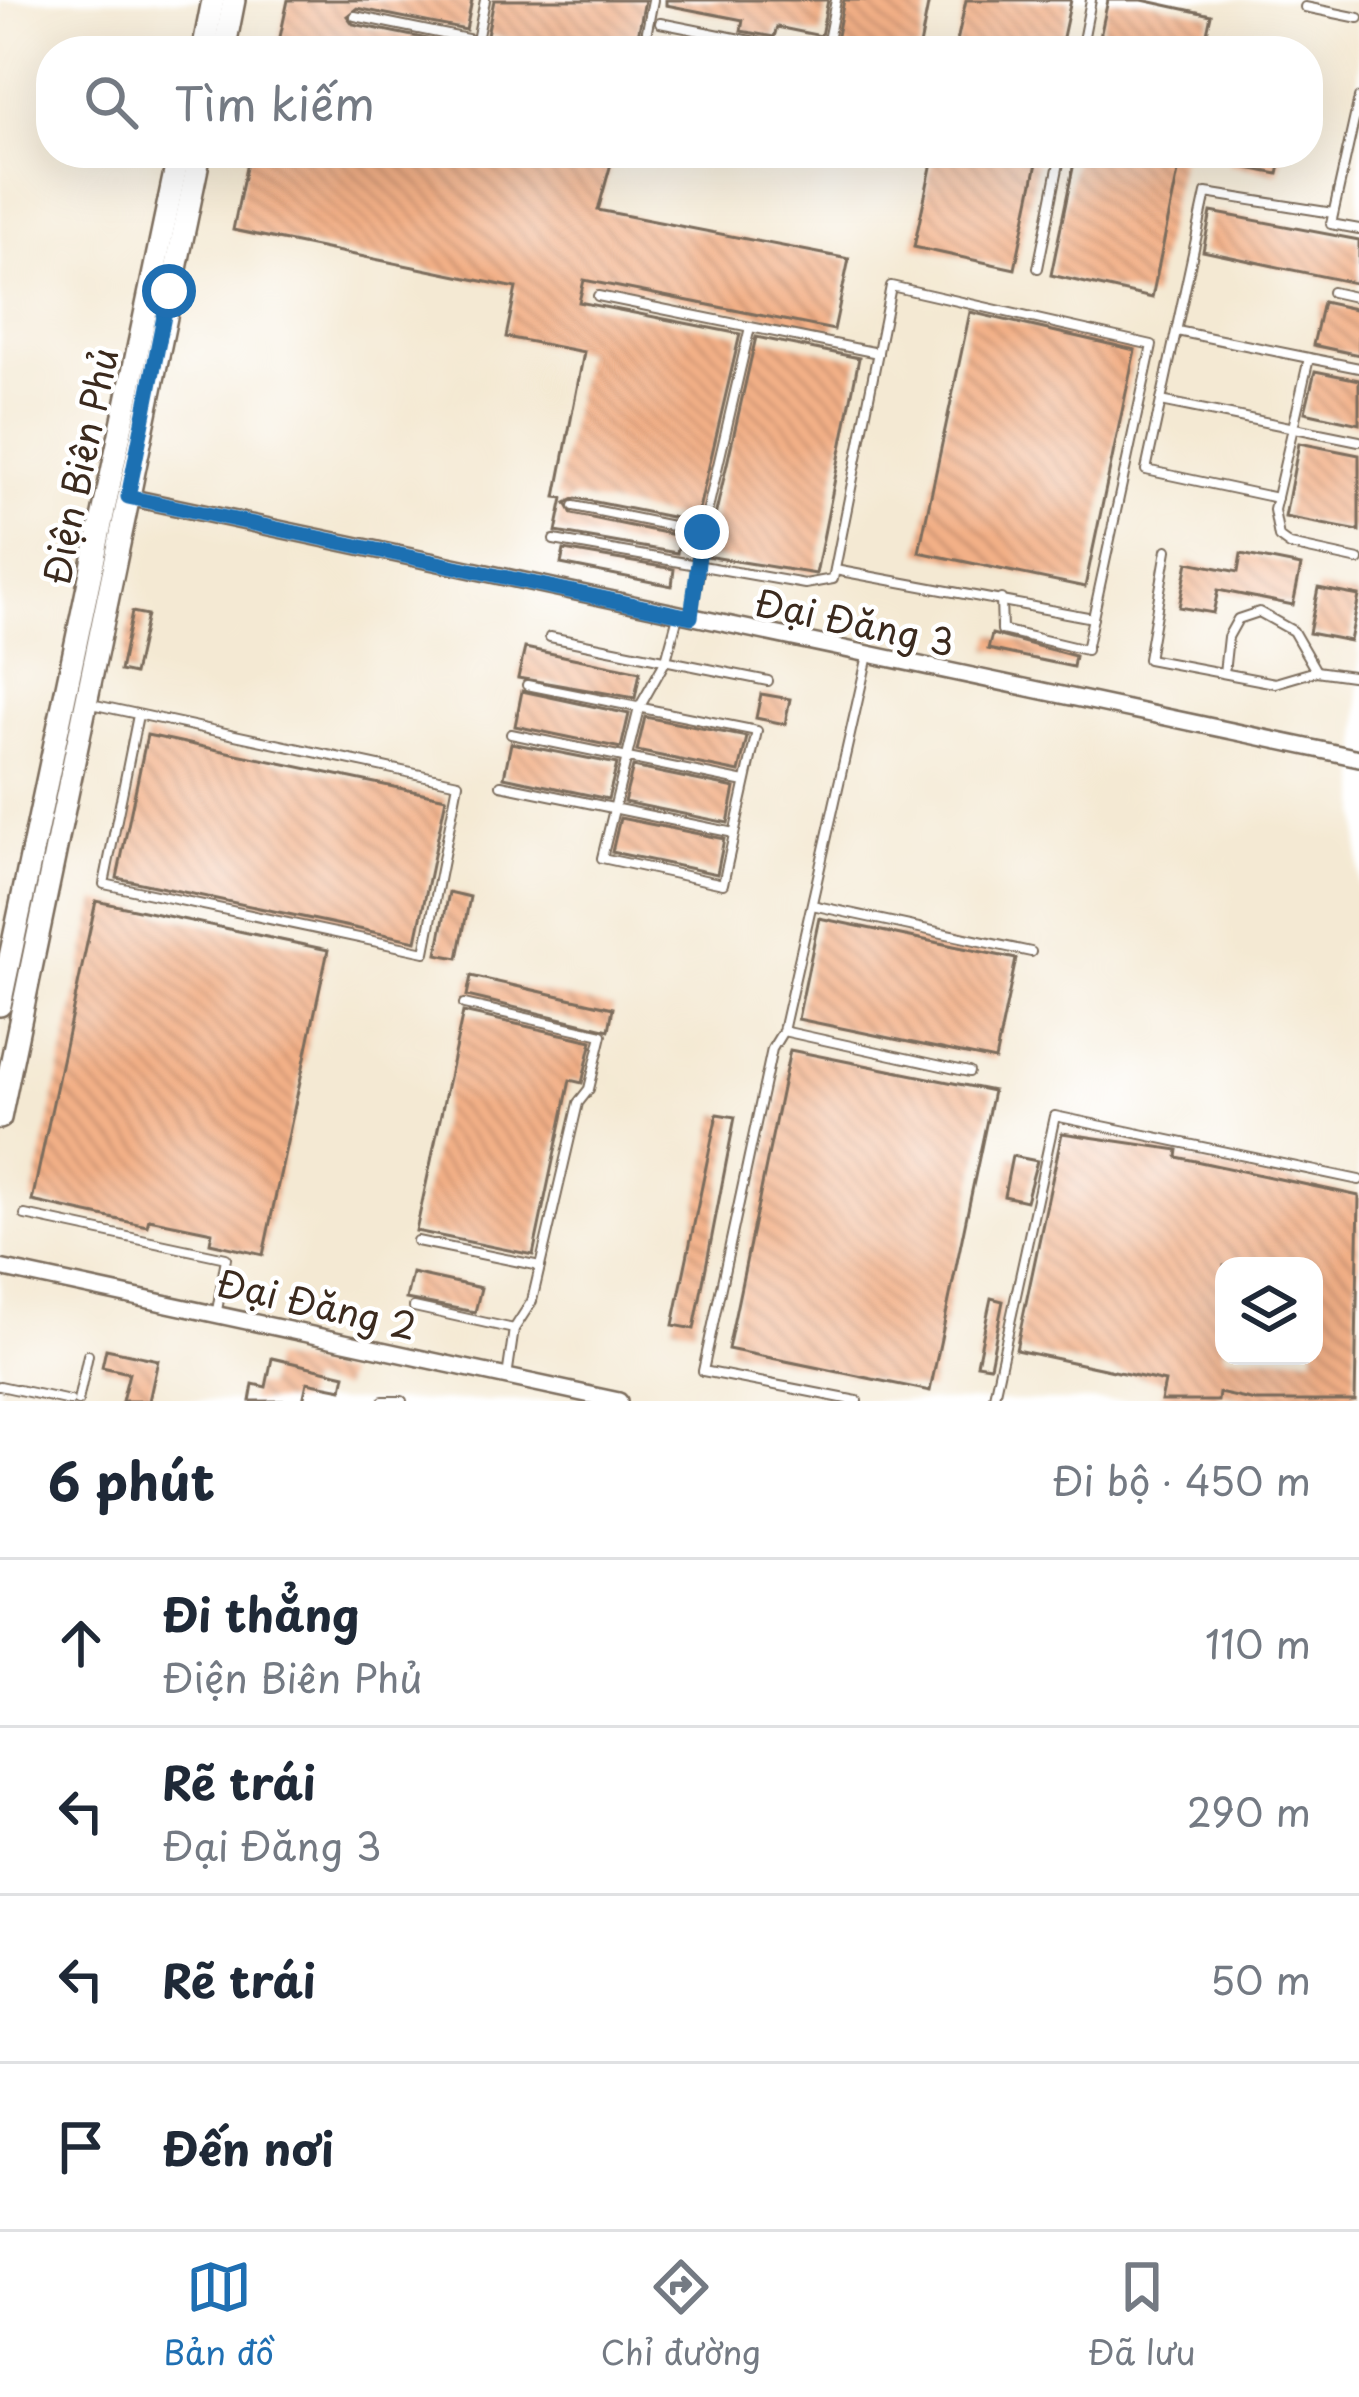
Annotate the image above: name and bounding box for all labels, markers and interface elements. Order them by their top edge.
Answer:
search box [36,36,1323,168]
text: Tìm kiếm [174,68,375,136]
icon: search [78,69,144,135]
route start [142,264,196,318]
street label: Điện Biên Phủ [28,343,130,589]
route end [675,505,729,559]
street label: Đại Đăng 3 [750,574,960,668]
street label: Đại Đăng 2 [212,1254,422,1352]
map controls [1215,1257,1323,1365]
button: layers [1215,1257,1323,1365]
text: 6 phút [48,1441,215,1518]
text: Đi bộ · 450 m [1052,1450,1311,1509]
text: Đi thẳng [162,1579,359,1647]
icon: ahead [48,1610,114,1676]
text: 110 m [1205,1613,1311,1672]
text: Điện Biên Phủ [162,1647,423,1706]
text: Rẽ trái [162,1747,316,1815]
icon: left [48,1778,114,1844]
text: 290 m [1187,1781,1311,1840]
text: Đại Đăng 3 [162,1815,382,1874]
text: Rẽ trái [162,1945,316,2013]
icon: left [48,1946,114,2012]
text: 50 m [1210,1949,1311,2008]
text: Đến nơi [162,2113,334,2181]
icon: arrive [48,2114,114,2180]
tab: Bản đồ [163,2254,274,2376]
tab: Chỉ đường [601,2254,761,2376]
tab: Đã lưu [1088,2254,1196,2376]

